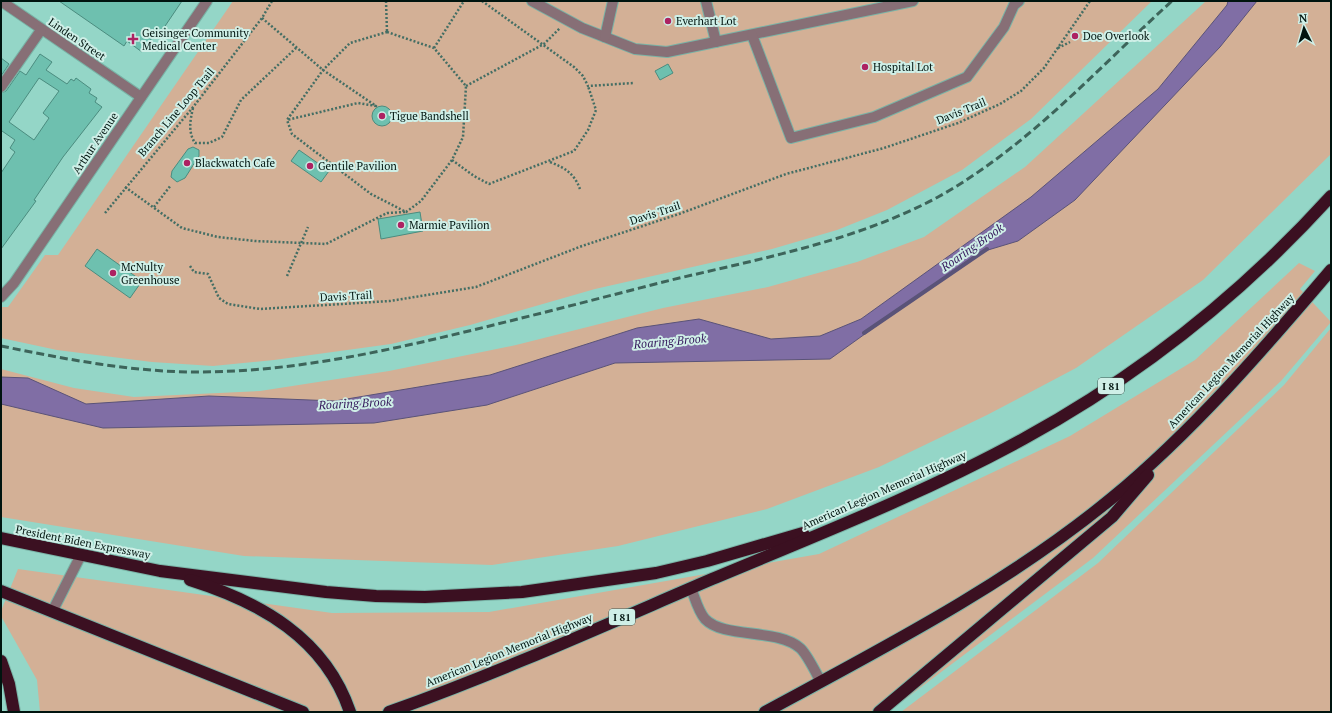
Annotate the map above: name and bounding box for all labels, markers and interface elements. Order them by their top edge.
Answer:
north arrow [1284,8,1324,48]
text: N [1298,11,1309,25]
place label: Everhart Lot [676,14,737,28]
street label: Linden Street [46,15,108,63]
marker: Everhart Lot [663,16,673,26]
place label: Geisinger Community Medical Center [142,26,249,53]
place label: Doe Overlook [1083,29,1150,43]
marker: Doe Overlook [1070,31,1080,41]
marker: Geisinger Community Medical Center [127,33,139,45]
place label: Hospital Lot [873,60,933,74]
marker: Hospital Lot [860,62,870,72]
street label: Branch Line Loop Trail [135,65,217,159]
street label: Davis Trail [934,95,988,127]
street label: Arthur Avenue [69,109,121,176]
place label: Tigue Bandshell [390,109,469,123]
marker: Tigue Bandshell [377,111,387,121]
place label: Blackwatch Cafe [195,156,276,170]
marker: Blackwatch Cafe [182,158,192,168]
place label: Gentile Pavilion [318,159,397,173]
marker: Gentile Pavilion [305,161,315,171]
street label: Davis Trail [628,198,682,228]
place label: Marmie Pavilion [409,218,490,232]
marker: Marmie Pavilion [396,220,406,230]
water label: Roaring Brook [937,220,1006,275]
place label: McNulty Greenhouse [121,260,180,287]
marker: McNulty Greenhouse [108,268,118,278]
street label: Davis Trail [319,288,373,304]
street label: American Legion Memorial Highway [1165,291,1297,431]
water label: Roaring Brook [632,330,707,352]
road number: I 81 [1098,378,1124,394]
water label: Roaring Brook [317,394,392,412]
street label: American Legion Memorial Highway [800,447,969,533]
street label: President Biden Expressway [14,522,152,562]
road number: I 81 [609,609,635,625]
street label: American Legion Memorial Highway [424,610,595,690]

